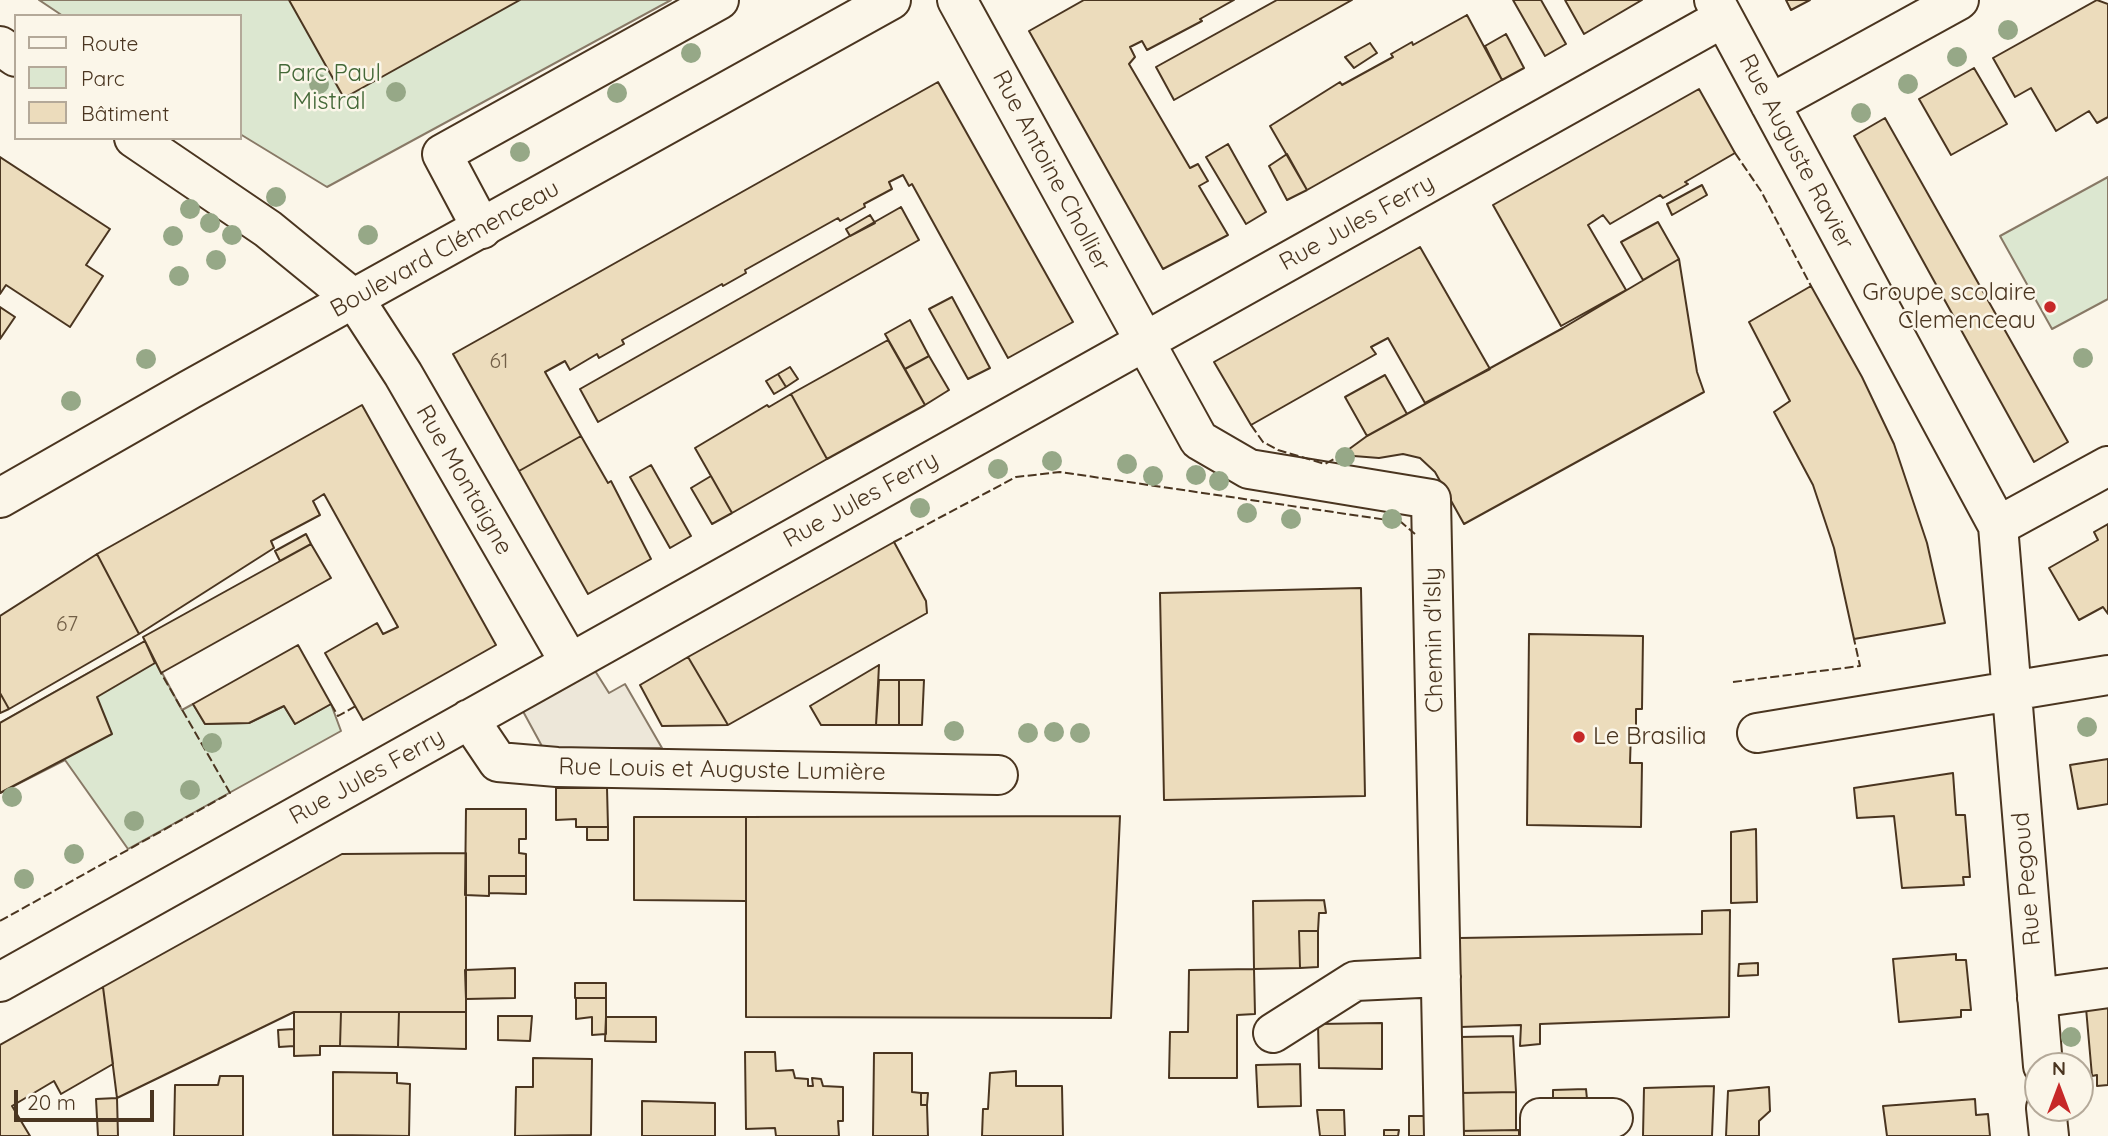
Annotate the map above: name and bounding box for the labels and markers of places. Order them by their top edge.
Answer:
place label: Groupe scolaire Clemenceau [1862,279,2036,335]
marker: Groupe scolaire Clemenceau [2042,299,2058,315]
place label: Le Brasilia [1593,723,1707,751]
marker: Le Brasilia [1571,729,1587,745]

